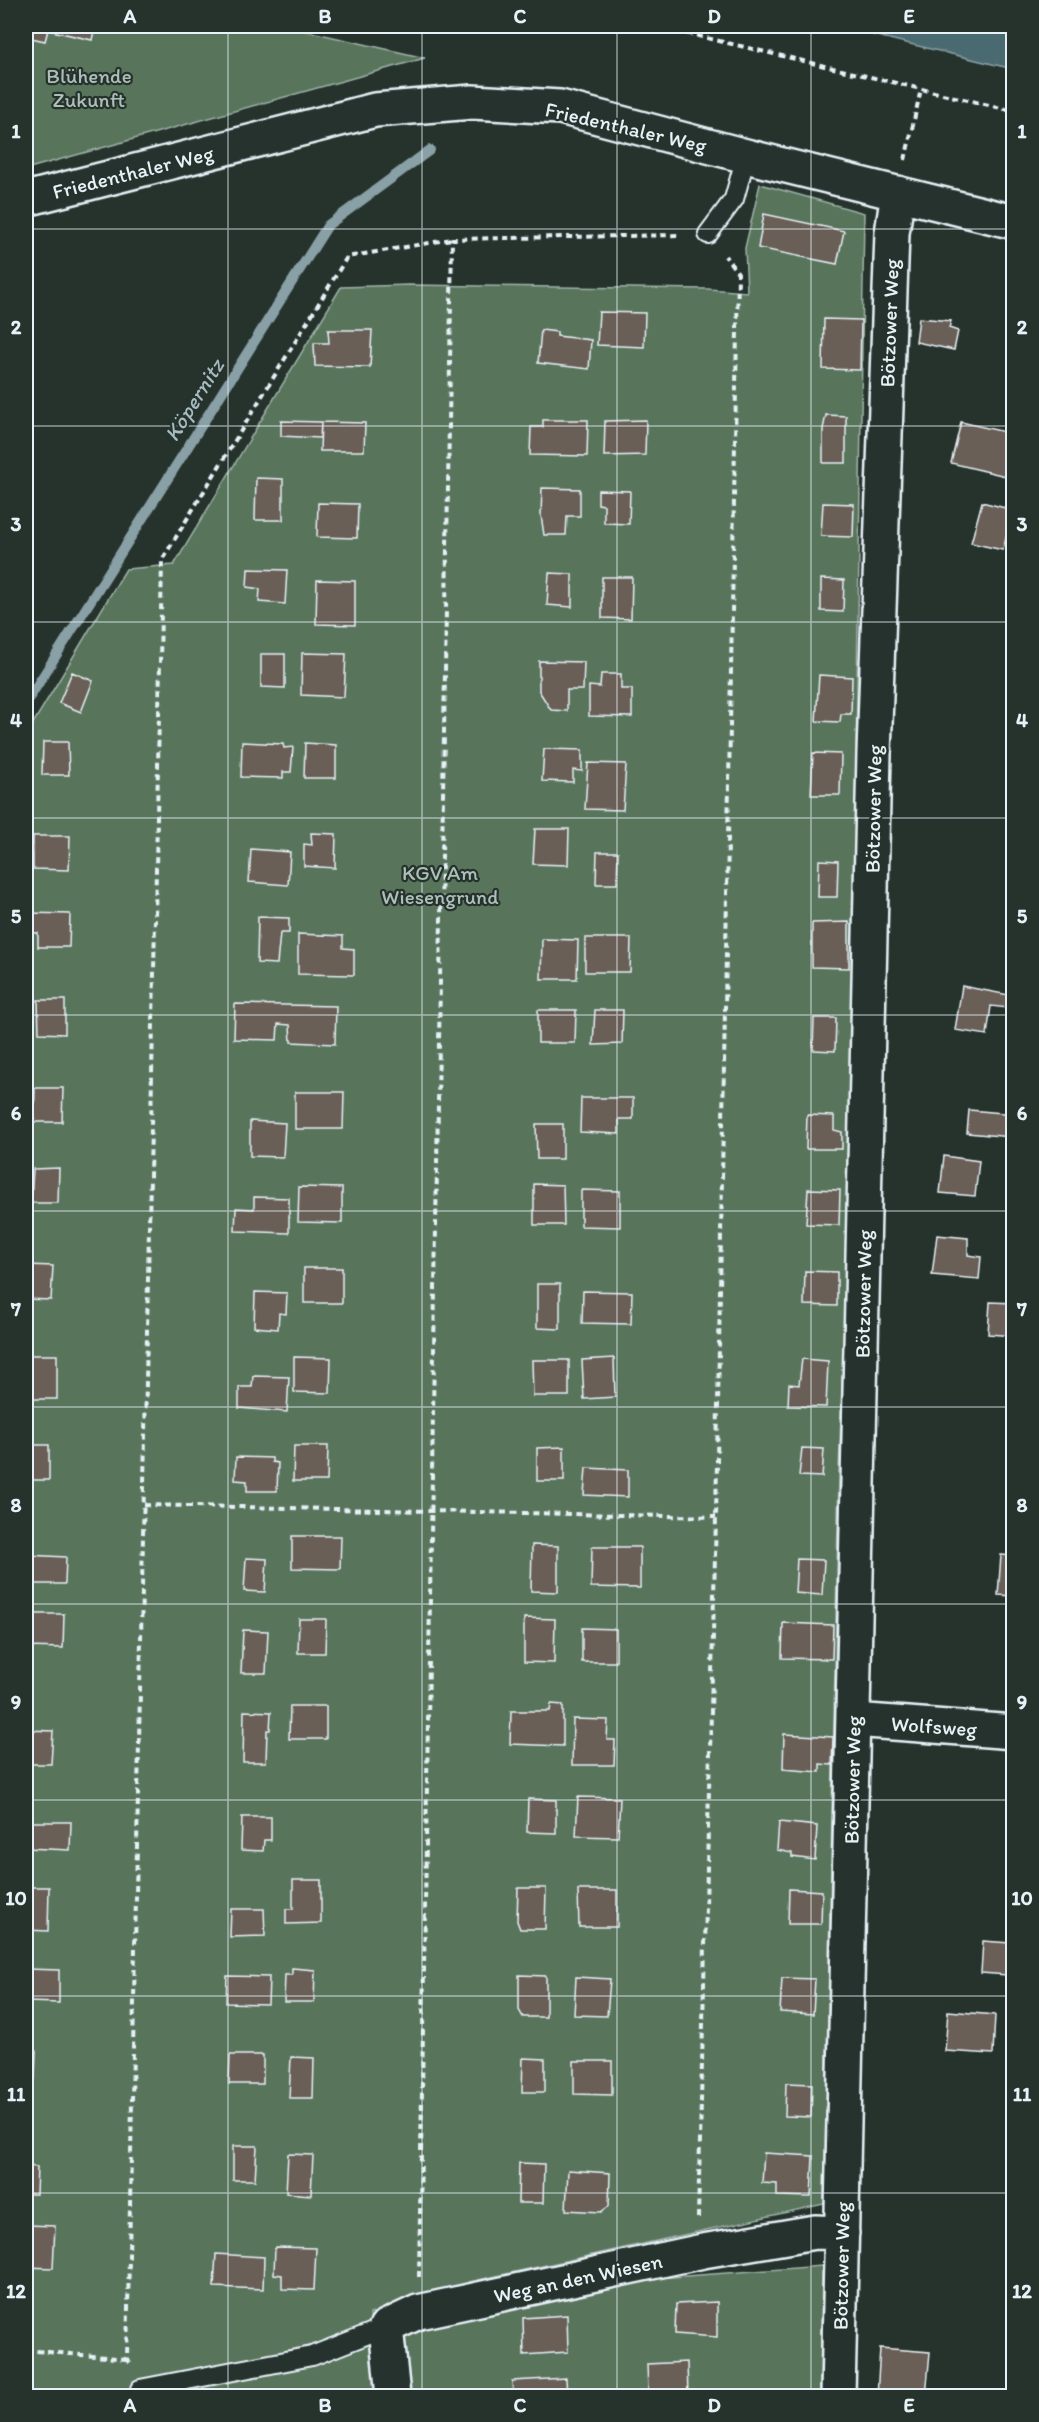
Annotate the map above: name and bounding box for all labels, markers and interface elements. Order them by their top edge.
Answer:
text: A [123,4,137,28]
text: B [319,4,332,28]
text: C [514,4,527,28]
text: D [707,4,721,28]
text: E [903,4,915,28]
park label: Blühende Zukunft [46,63,132,112]
street label: Friedenthaler Weg [543,96,709,158]
text: 1 [11,119,21,143]
text: 1 [1017,119,1027,143]
street label: Friedenthaler Weg [50,140,216,204]
street label: Bötzower Weg [874,258,904,388]
text: 2 [11,315,22,339]
text: 2 [1017,315,1028,339]
water label: Köpernitz [158,352,231,446]
text: 3 [11,512,22,536]
text: 3 [1017,512,1028,536]
text: 4 [10,708,22,732]
text: 4 [1016,708,1028,732]
street label: Bötzower Weg [859,744,887,873]
park label: KGV Am Wiesengrund [381,860,499,909]
text: 5 [11,904,22,928]
text: 5 [1017,904,1028,928]
text: 6 [11,1101,22,1125]
text: 6 [1017,1101,1028,1125]
street label: Bötzower Weg [849,1229,877,1358]
text: 7 [10,1297,21,1321]
text: 7 [1016,1297,1027,1321]
text: 8 [11,1493,22,1517]
text: 8 [1017,1493,1028,1517]
text: 9 [11,1690,21,1714]
text: 9 [1017,1690,1027,1714]
street label: Wolfsweg [890,1711,978,1742]
street label: Bötzower Weg [838,1715,866,1844]
text: 10 [5,1886,27,1910]
text: 10 [1011,1886,1033,1910]
text: 11 [7,2082,26,2106]
text: 11 [1013,2082,1032,2106]
street label: Bötzower Weg [827,2201,855,2330]
street label: Weg an den Wiesen [491,2248,665,2308]
text: 12 [6,2279,26,2303]
text: 12 [1012,2279,1032,2303]
text: A [123,2393,137,2417]
text: B [319,2393,332,2417]
text: C [514,2393,527,2417]
text: D [707,2393,721,2417]
text: E [903,2393,915,2417]

